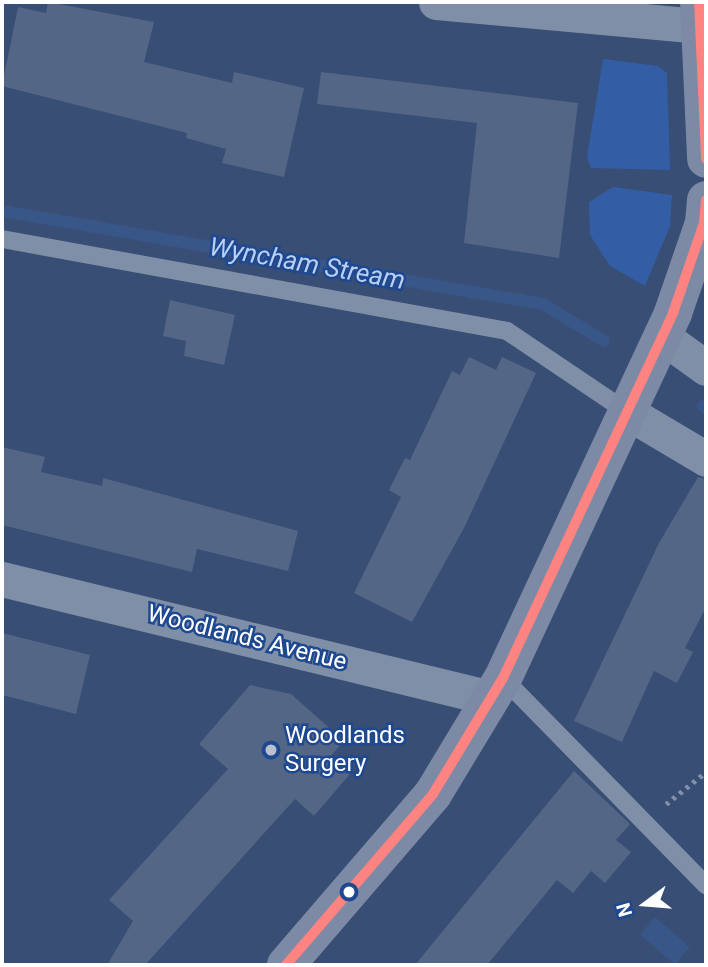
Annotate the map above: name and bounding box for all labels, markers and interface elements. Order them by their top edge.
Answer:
water label: Wyncham Stream [207,231,407,297]
street label: Woodlands Avenue [144,599,350,677]
place label: Woodlands Surgery [285,722,405,778]
marker: Woodlands Surgery [263,742,279,758]
north arrow [610,869,680,939]
unlabelled marker [342,885,356,899]
text: N [611,900,637,920]

